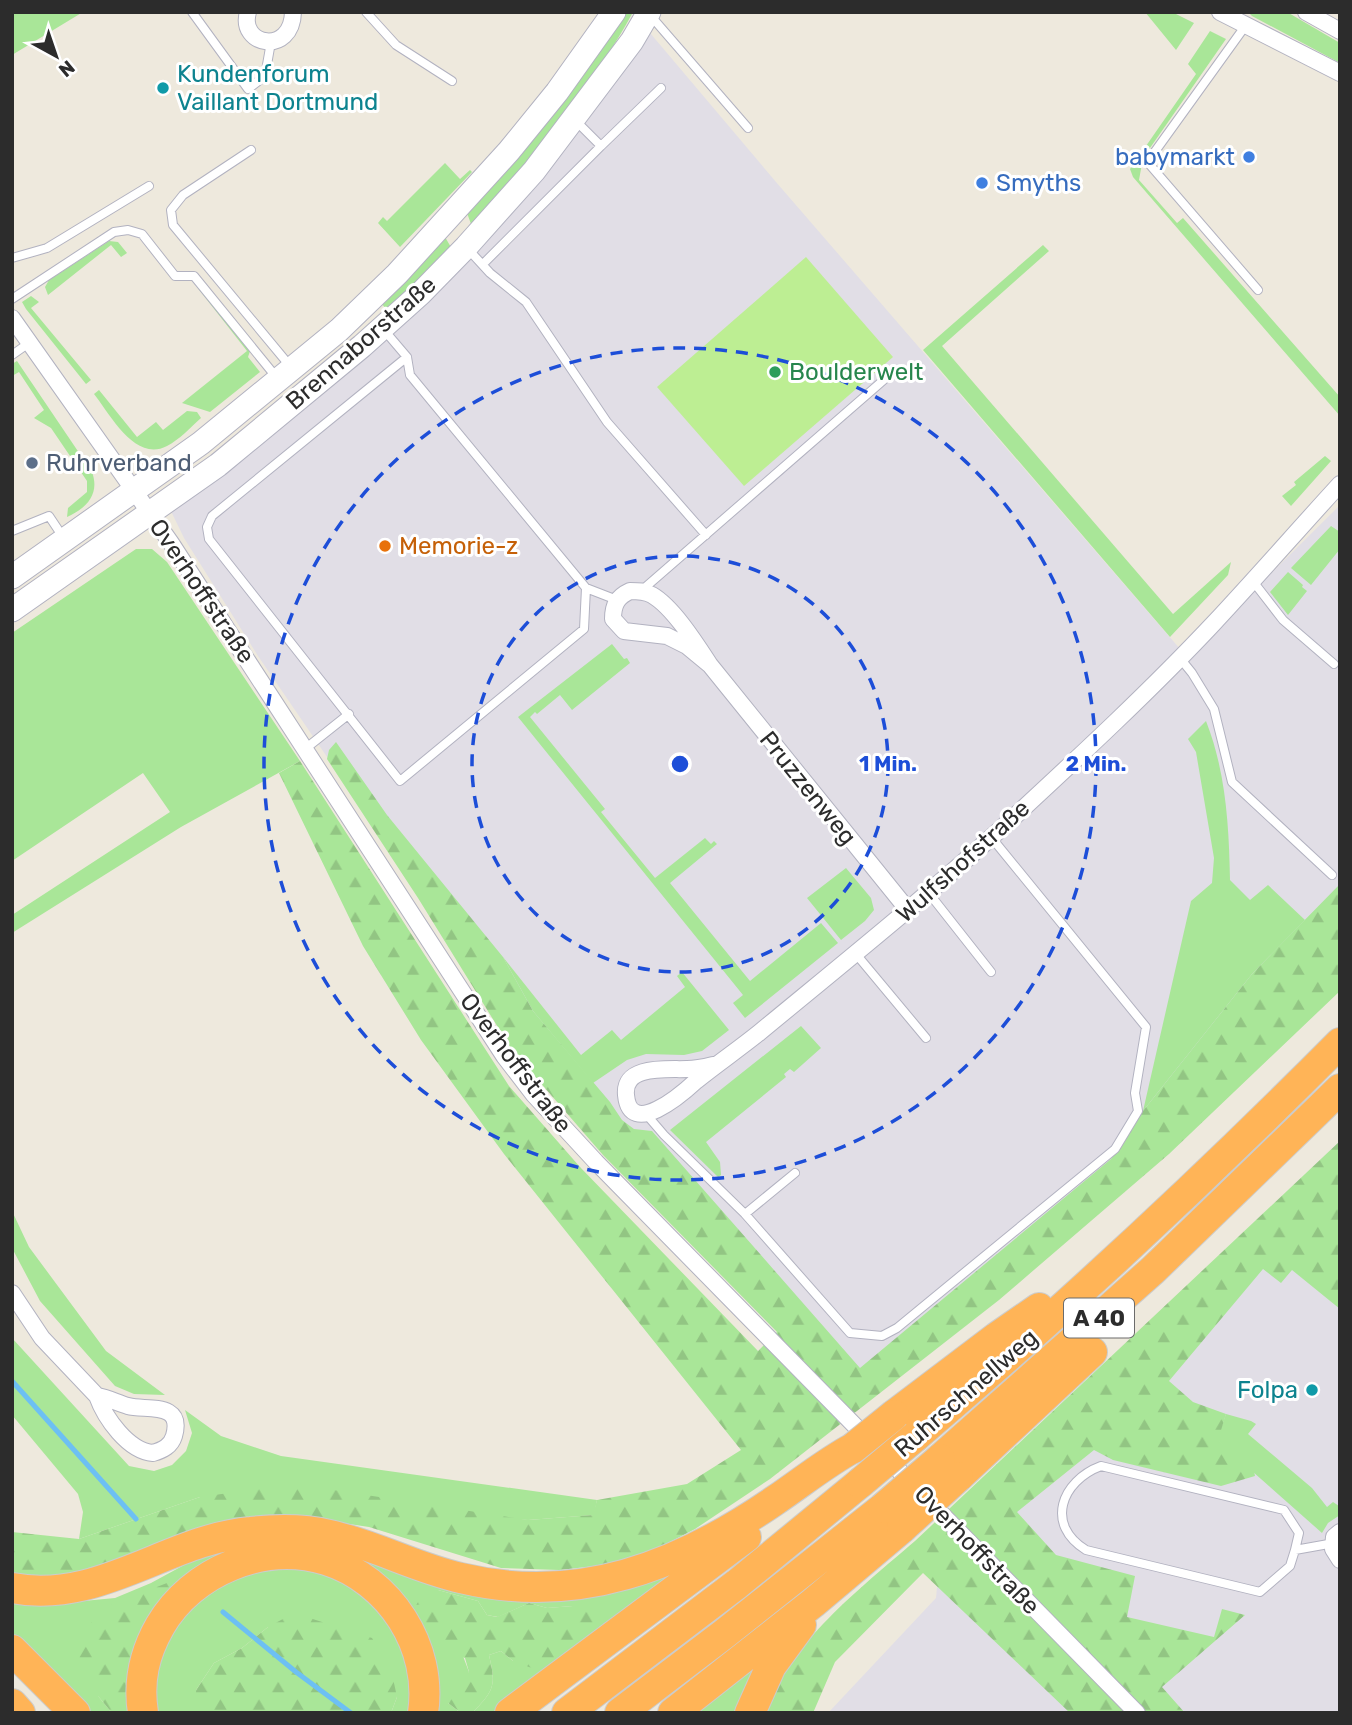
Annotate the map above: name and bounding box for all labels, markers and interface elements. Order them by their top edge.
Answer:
north arrow [21,21,91,91]
text: N [54,55,79,82]
place label: Kundenforum Vaillant Dortmund [177,60,378,116]
marker: Kundenforum Vaillant Dortmund [155,80,171,96]
place label: babymarkt [1115,143,1235,171]
marker: babymarkt [1241,149,1257,165]
place label: Smyths [996,169,1081,197]
marker: Smyths [974,175,990,191]
street label: Brennaborstraße [280,270,442,416]
place label: Boulderwelt [789,358,924,386]
marker: Boulderwelt [767,364,783,380]
place label: Ruhrverband [46,449,192,477]
marker: Ruhrverband [24,455,40,471]
street label: Overhoffstraße [143,514,261,668]
place label: Memorie-z [399,532,518,560]
marker: Memorie-z [377,538,393,554]
street label: Pruzzenweg [754,726,862,850]
text: 1 Min. [859,751,917,776]
text: 2 Min. [1066,751,1126,776]
centre of rings [668,752,692,776]
street label: Wulfshofstraße [891,794,1035,928]
street label: Overhoffstraße [454,988,578,1138]
road number: A 40 [1064,1298,1134,1338]
street label: Ruhrschnellweg [889,1323,1043,1463]
place label: Folpa [1237,1376,1298,1404]
marker: Folpa [1304,1382,1320,1398]
street label: Overhoffstraße [909,1480,1045,1620]

